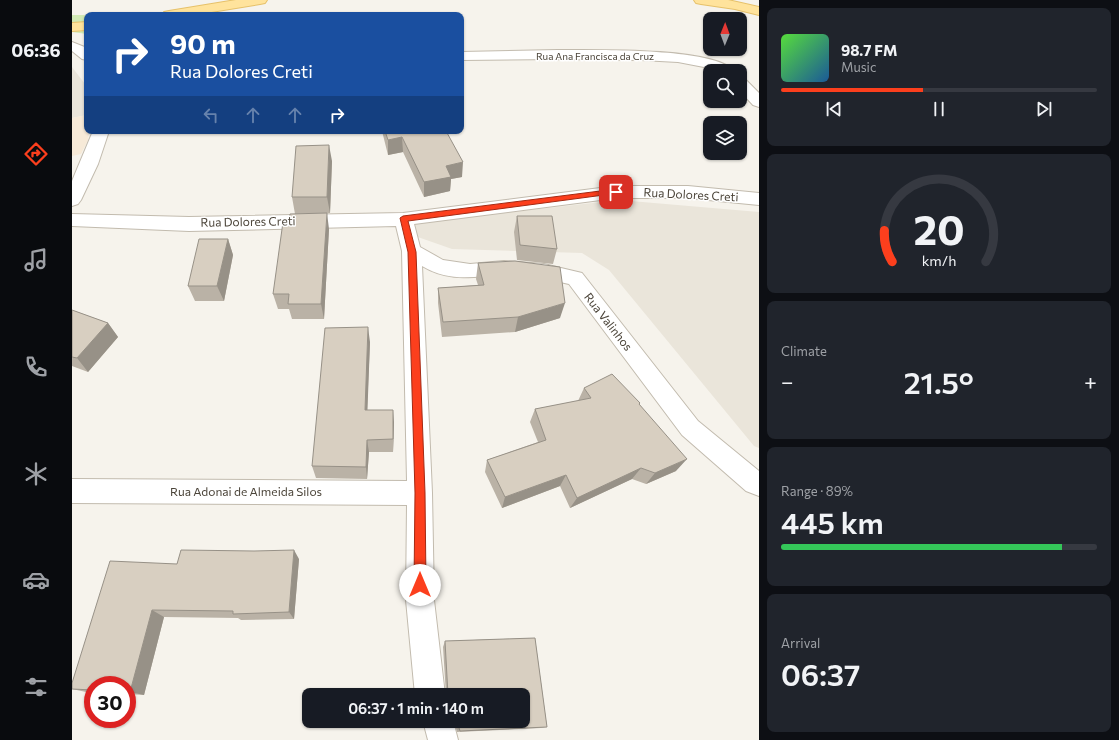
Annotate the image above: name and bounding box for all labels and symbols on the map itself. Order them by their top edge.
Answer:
north arrow [703,12,747,56]
street label: Rua Ana Francisca da Cruz [536,50,654,62]
pin [599,175,633,209]
street label: Rua Dolores Creti [643,185,739,203]
street label: Rua Dolores Creti [200,213,296,229]
street label: Rua Valinhos [582,290,636,353]
street label: Rua Adonai de Almeida Silos [170,484,322,498]
position arrow [399,564,441,606]
speed limit sign: 30 [84,676,136,728]

